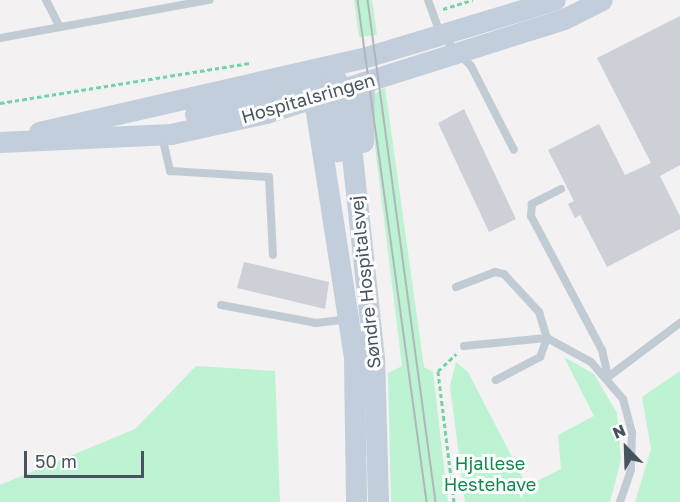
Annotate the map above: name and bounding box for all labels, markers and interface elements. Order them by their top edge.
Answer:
street label: Hospitalsringen [239,69,377,127]
street label: Søndre Hospitalsvej [345,194,385,370]
north arrow [596,418,656,478]
text: N [609,420,628,443]
scale bar [27,439,147,477]
text: 50 m [35,450,77,472]
park label: Hjallese Hestehave [444,453,536,496]

